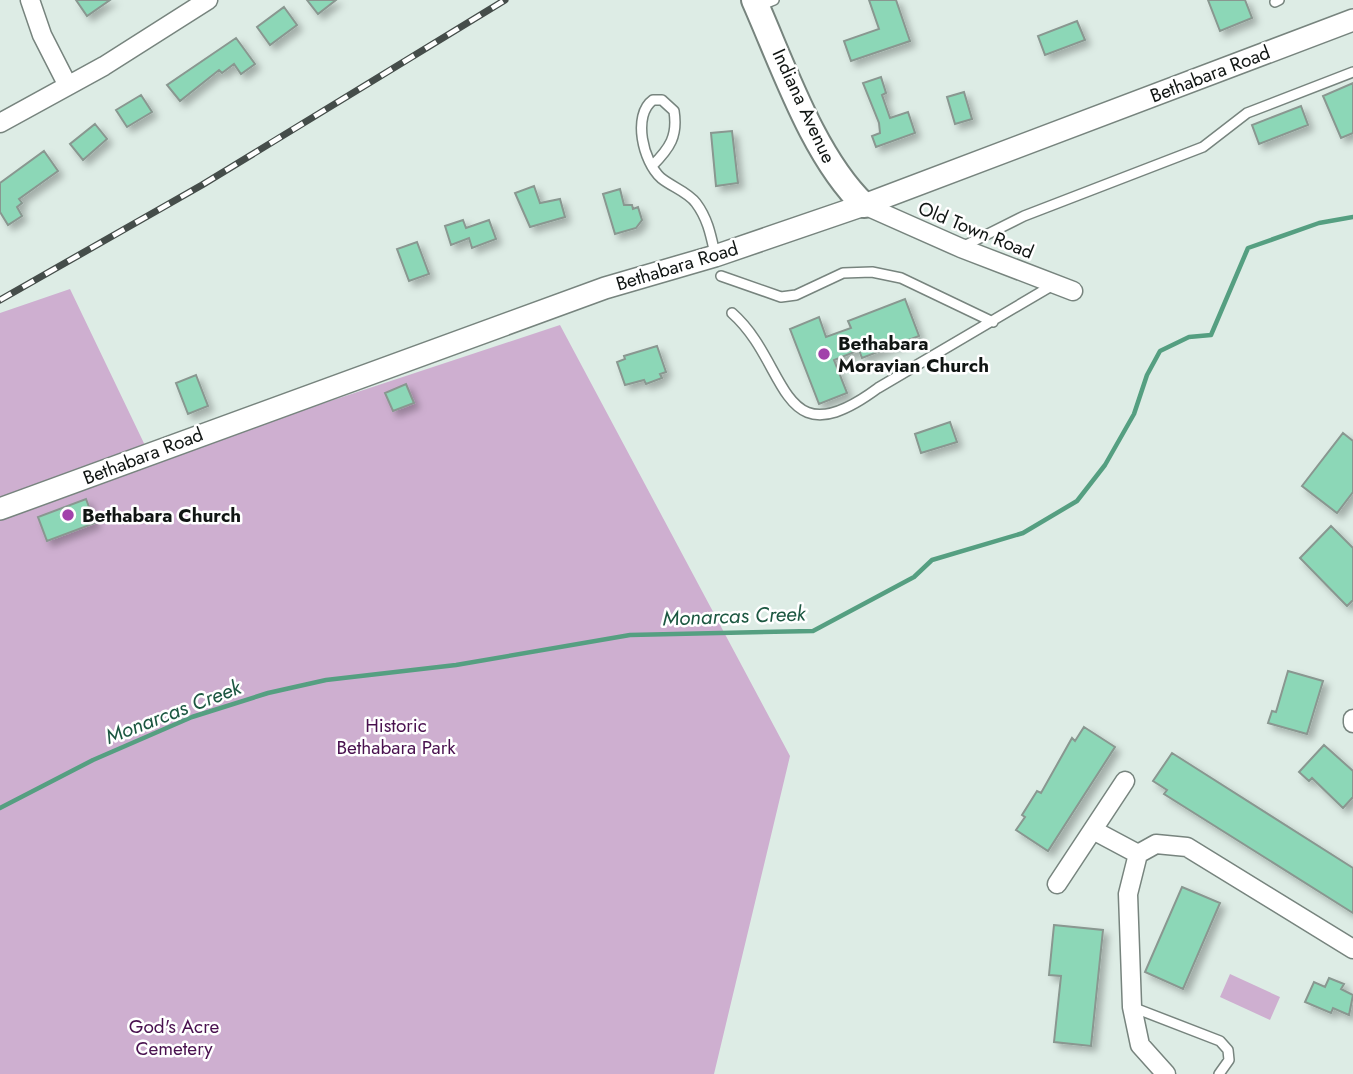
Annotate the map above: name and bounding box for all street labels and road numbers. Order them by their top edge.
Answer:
street label: Bethabara Road [1146,39,1274,109]
street label: Indiana Avenue [766,44,842,168]
street label: Old Town Road [914,195,1038,265]
street label: Bethabara Road [613,235,741,297]
street label: Bethabara Road [79,421,207,491]

